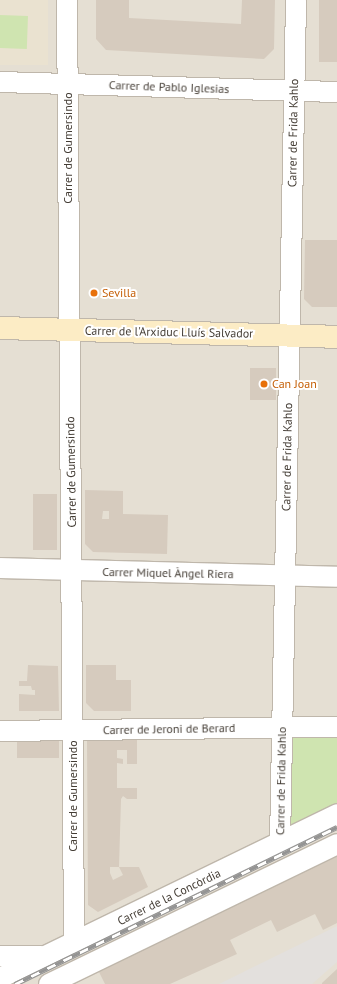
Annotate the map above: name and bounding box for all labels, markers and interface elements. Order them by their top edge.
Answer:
street label: Carrer de Pablo Iglesias [109,78,229,96]
street label: Carrer de Frida Kahlo [285,79,301,187]
street label: Carrer de Gumersindo [61,92,75,204]
place label: Sevilla [102,286,136,300]
marker: Sevilla [89,288,99,298]
street label: Carrer de l'Arxiduc Lluís Salvador [85,323,253,341]
place label: Can Joan [272,377,317,391]
marker: Can Joan [259,379,269,389]
street label: Carrer de Frida Kahlo [279,403,295,511]
street label: Carrer de Gumersindo [63,416,79,528]
street label: Carrer Miquel Àngel Riera [102,565,234,581]
street label: Carrer de Jeroni de Berard [103,721,235,737]
street label: Carrer de Frida Kahlo [273,727,289,835]
street label: Carrer de Gumersindo [66,740,80,852]
street label: Carrer de la Concòrdia [115,866,223,928]

